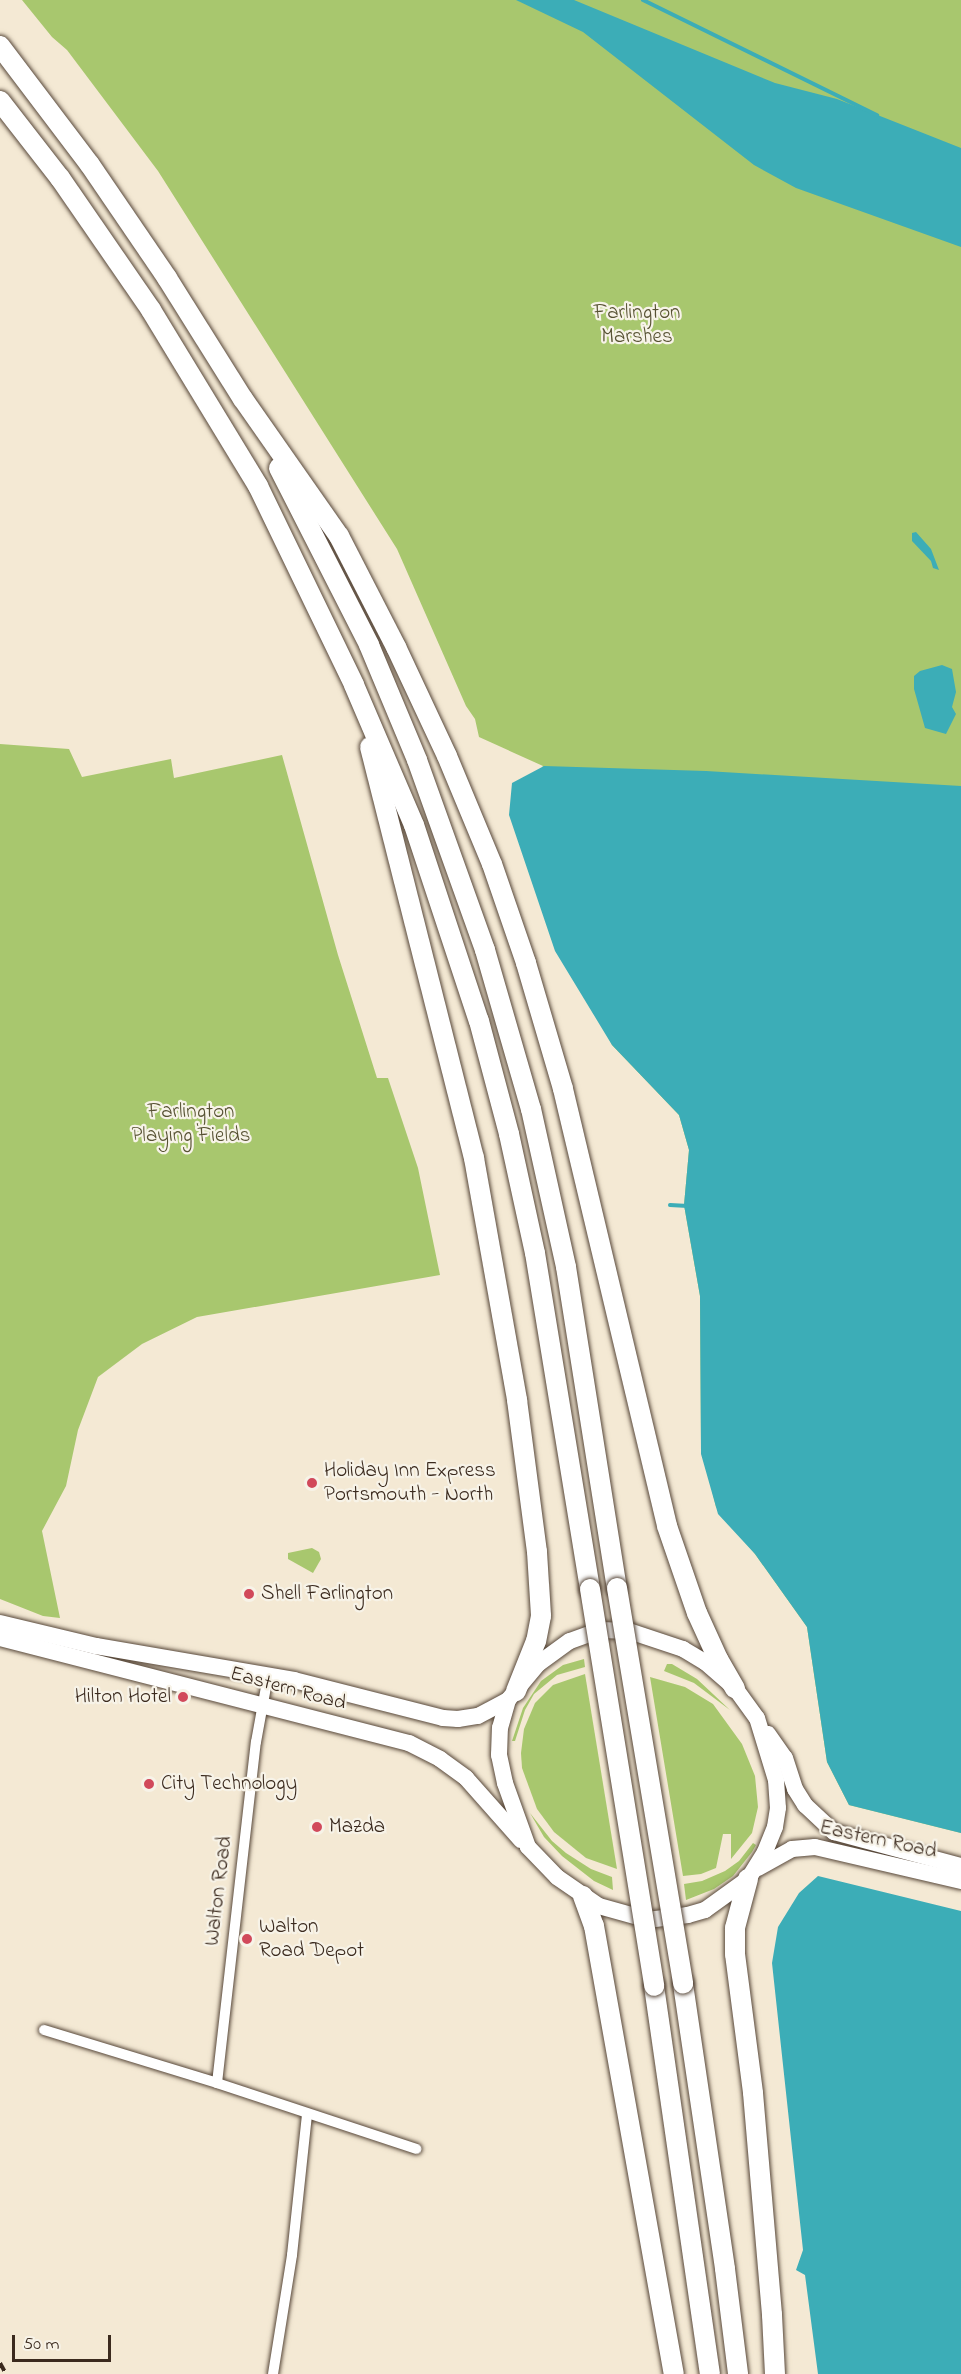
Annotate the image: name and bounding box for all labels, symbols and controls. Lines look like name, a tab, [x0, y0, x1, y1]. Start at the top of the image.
park label: Farlington Marshes	[594, 300, 680, 350]
park label: Farlington Playing Fields	[131, 1099, 251, 1149]
place label: Holiday Inn Express Portsmouth - North	[324, 1458, 496, 1508]
marker: Holiday Inn Express Portsmouth - North	[305, 1476, 319, 1490]
place label: Shell Farlington	[261, 1581, 393, 1607]
marker: Shell Farlington	[242, 1587, 256, 1601]
street label: Eastern Road	[227, 1661, 349, 1717]
place label: Hilton Hotel	[75, 1684, 171, 1710]
marker: Hilton Hotel	[176, 1690, 190, 1704]
place label: City Technology	[161, 1771, 297, 1797]
marker: City Technology	[142, 1777, 156, 1791]
place label: Mazda	[329, 1814, 385, 1840]
street label: Eastern Road	[817, 1815, 939, 1865]
marker: Mazda	[310, 1820, 324, 1834]
street label: Walton Road	[200, 1835, 238, 1947]
place label: Walton Road Depot	[259, 1914, 364, 1964]
marker: Walton Road Depot	[240, 1932, 254, 1946]
scale bar	[15, 2323, 114, 2361]
text: 50 m	[23, 2332, 60, 2358]

